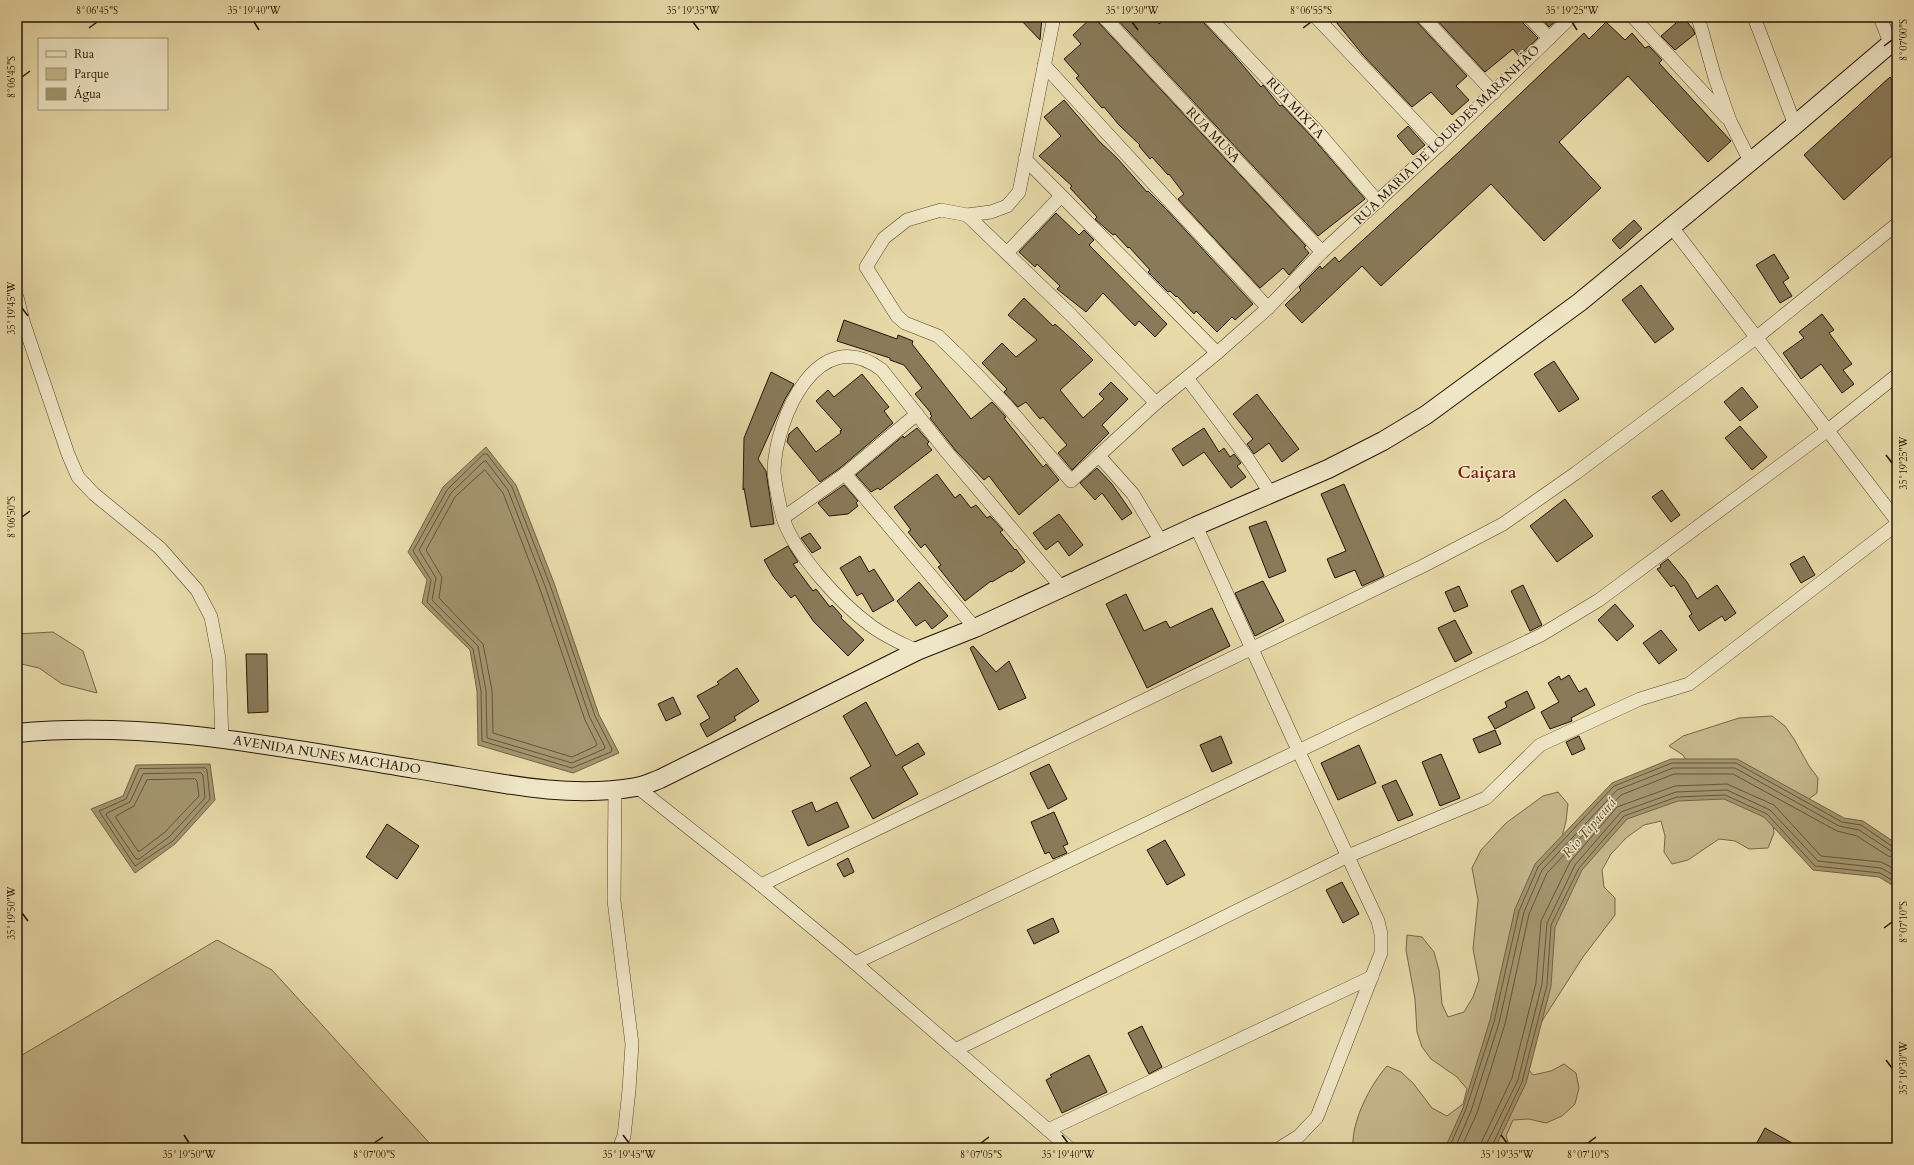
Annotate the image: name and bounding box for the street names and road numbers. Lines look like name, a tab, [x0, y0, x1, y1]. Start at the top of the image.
street label: RUA MARIA DE LOURDES MARANHÃO	[1350, 41, 1544, 229]
street label: RUA MIXTA	[1262, 73, 1329, 143]
street label: RUA MUSA	[1182, 103, 1245, 167]
street label: AVENIDA NUNES MACHADO	[232, 731, 422, 779]

